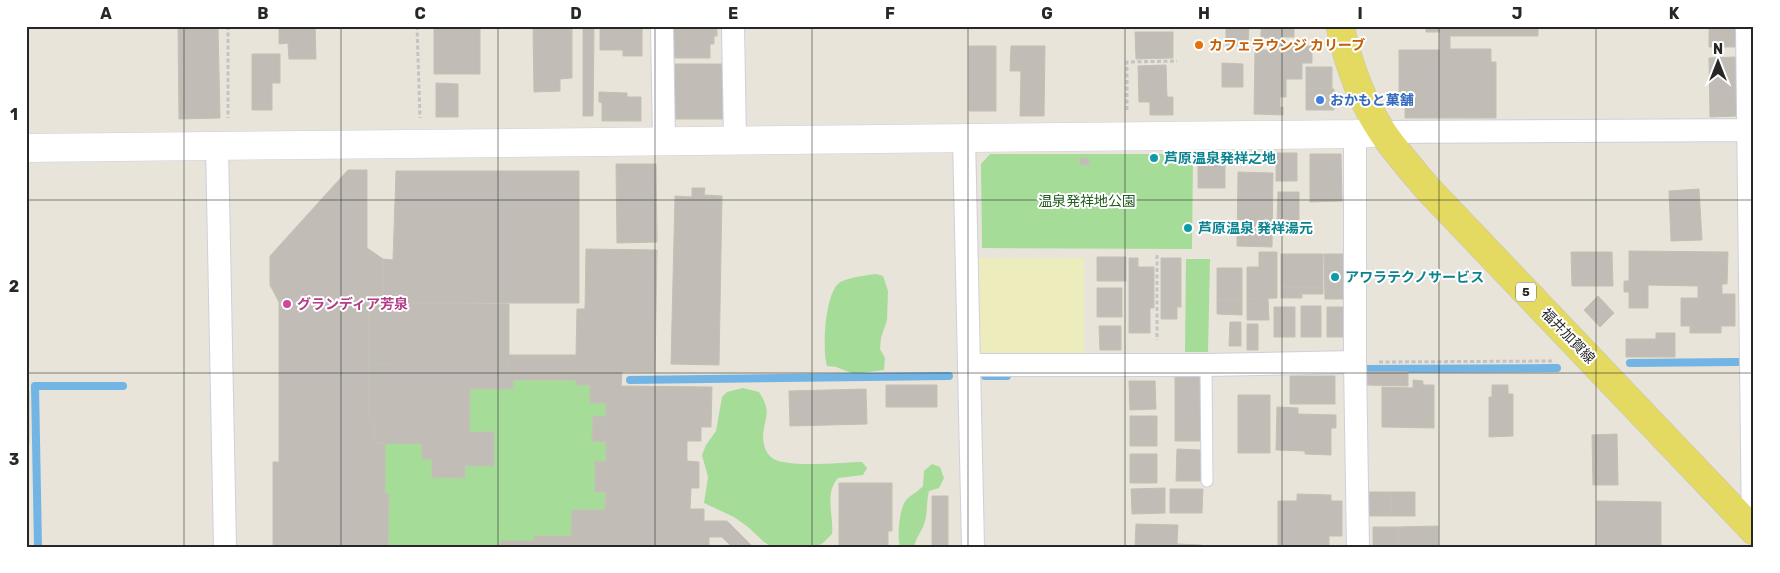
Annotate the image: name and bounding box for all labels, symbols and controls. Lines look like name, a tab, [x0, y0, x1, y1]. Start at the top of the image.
text: A	[100, 4, 112, 23]
text: B	[257, 4, 269, 23]
text: C	[414, 4, 426, 23]
text: D	[570, 4, 582, 23]
text: E	[728, 4, 738, 23]
text: F	[885, 4, 895, 23]
text: G	[1041, 4, 1053, 23]
text: H	[1198, 4, 1210, 23]
text: I	[1357, 4, 1363, 23]
text: J	[1512, 4, 1522, 23]
text: K	[1669, 4, 1680, 23]
place label: カフェラウンジ カリーブ	[1209, 37, 1365, 54]
north arrow	[1692, 38, 1742, 88]
marker: カフェラウンジ カリーブ	[1193, 39, 1205, 51]
text: N	[1713, 41, 1723, 58]
place label: おかもと菓舗	[1330, 92, 1414, 109]
marker: おかもと菓舗	[1314, 94, 1326, 106]
text: 1	[10, 105, 18, 124]
place label: 芦原温泉発祥之地	[1164, 150, 1276, 167]
marker: 芦原温泉発祥之地	[1148, 152, 1160, 164]
park label: 温泉発祥地公園	[1038, 193, 1136, 210]
place label: 芦原温泉 発祥湯元	[1198, 220, 1313, 237]
marker: 芦原温泉 発祥湯元	[1182, 222, 1194, 234]
place label: アワラテクノサービス	[1345, 269, 1484, 286]
marker: アワラテクノサービス	[1329, 271, 1341, 283]
text: 2	[9, 277, 19, 296]
road number: 5	[1516, 282, 1536, 302]
place label: グランディア芳泉	[297, 296, 408, 313]
marker: グランディア芳泉	[281, 298, 293, 310]
street label: 福井加賀線	[1538, 305, 1598, 367]
text: 3	[9, 450, 19, 469]

